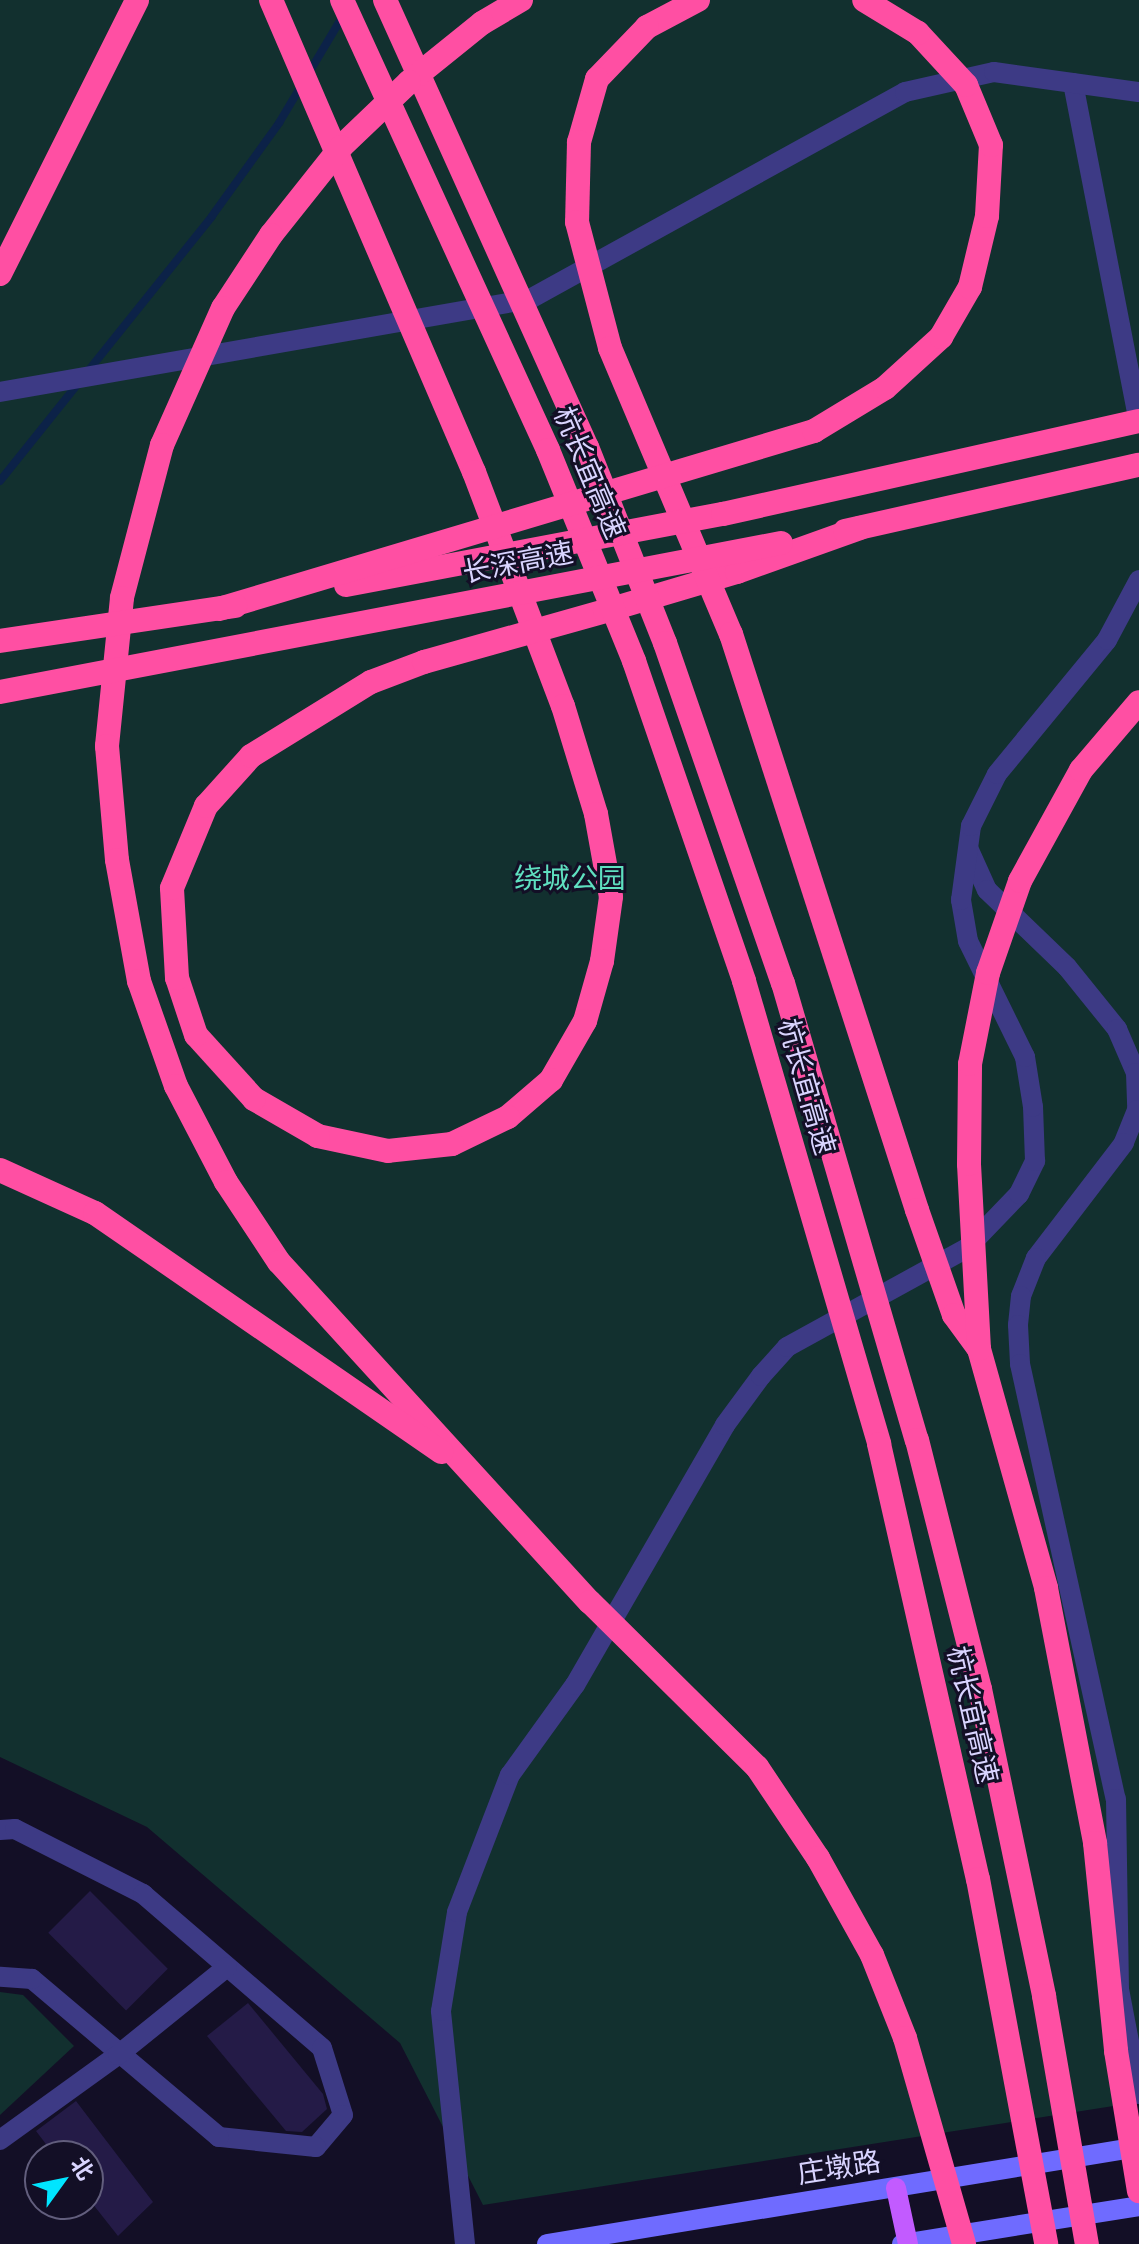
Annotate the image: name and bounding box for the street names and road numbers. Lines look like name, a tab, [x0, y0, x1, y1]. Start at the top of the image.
street label: 杭长宜高速	[546, 402, 632, 544]
street label: 长深高速	[460, 536, 576, 590]
street label: 杭长宜高速	[771, 1015, 841, 1159]
street label: 杭长宜高速	[940, 1643, 1004, 1787]
street label: 庄墩路	[795, 2145, 883, 2191]

